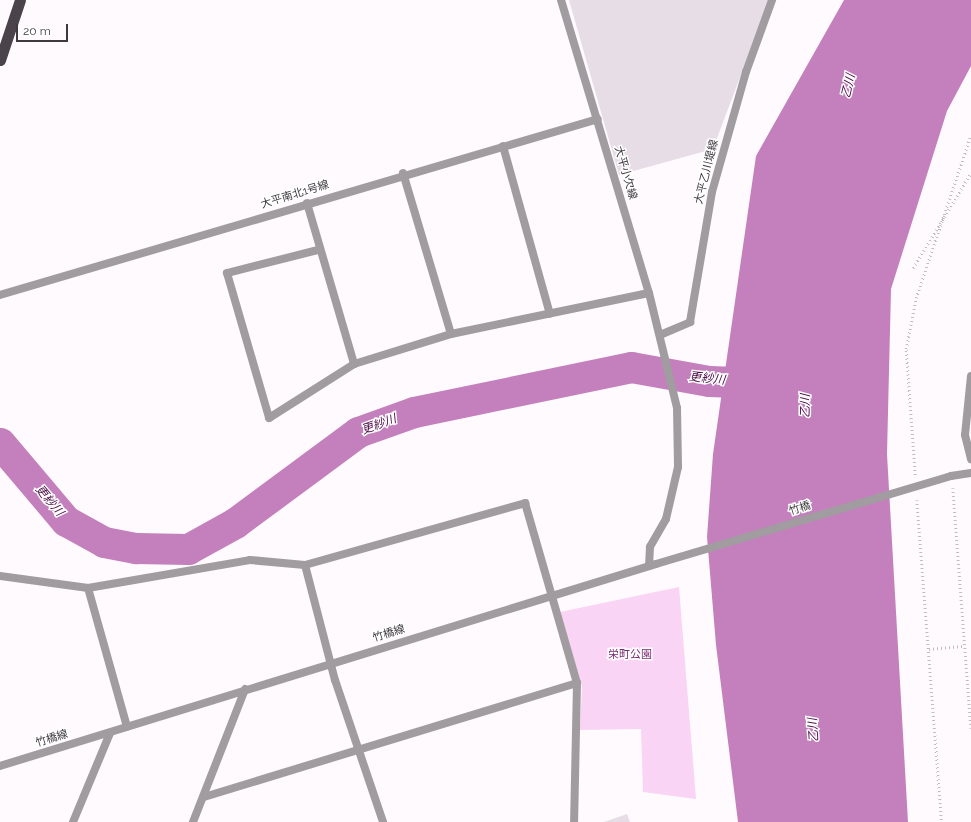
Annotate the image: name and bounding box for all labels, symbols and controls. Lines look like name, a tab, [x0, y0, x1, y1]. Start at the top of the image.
scale bar	[18, 16, 70, 42]
text: 20 m	[23, 24, 51, 38]
water label: 乙川	[839, 73, 859, 99]
street label: 大平乙川堤線	[693, 138, 721, 206]
street label: 大平小欠線	[611, 145, 639, 201]
street label: 大平南北1号線	[259, 178, 331, 212]
water label: 更紗川	[688, 370, 726, 388]
water label: 乙川	[799, 394, 813, 418]
water label: 更紗川	[360, 412, 398, 438]
water label: 更紗川	[32, 483, 66, 519]
street label: 竹橋	[788, 499, 812, 519]
street label: 竹橋線	[371, 623, 407, 645]
park label: 栄町公園	[608, 648, 652, 662]
water label: 乙川	[806, 718, 822, 742]
street label: 竹橋線	[34, 728, 70, 750]

